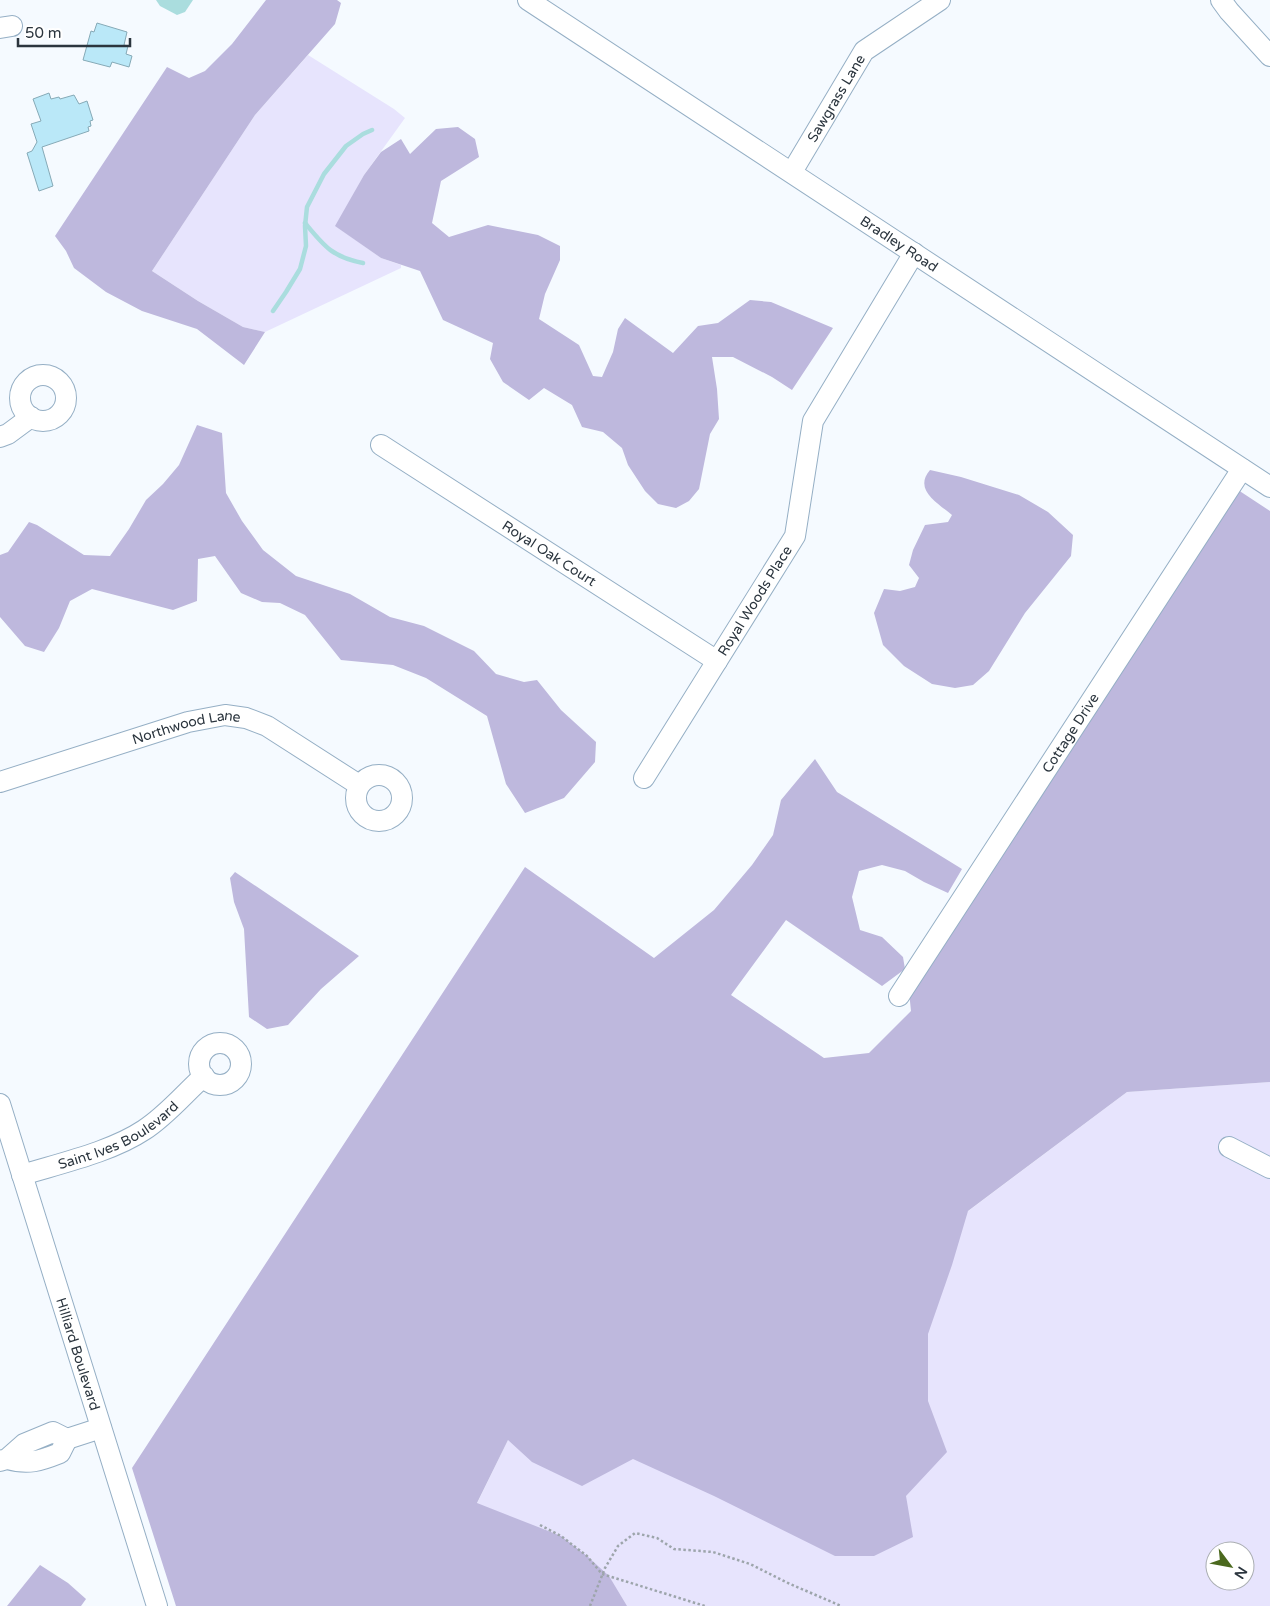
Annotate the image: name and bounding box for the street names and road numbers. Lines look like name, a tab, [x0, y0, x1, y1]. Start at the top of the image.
street label: Sawgrass Lane	[804, 51, 869, 145]
street label: Bradley Road	[857, 212, 941, 276]
street label: Royal Oak Court	[499, 517, 600, 590]
street label: Royal Woods Place	[714, 543, 796, 659]
street label: Cottage Drive	[1039, 690, 1103, 776]
street label: Northwood Lane	[130, 707, 242, 748]
street label: Saint Ives Boulevard	[56, 1098, 182, 1173]
street label: Hilliard Boulevard	[52, 1296, 103, 1413]

